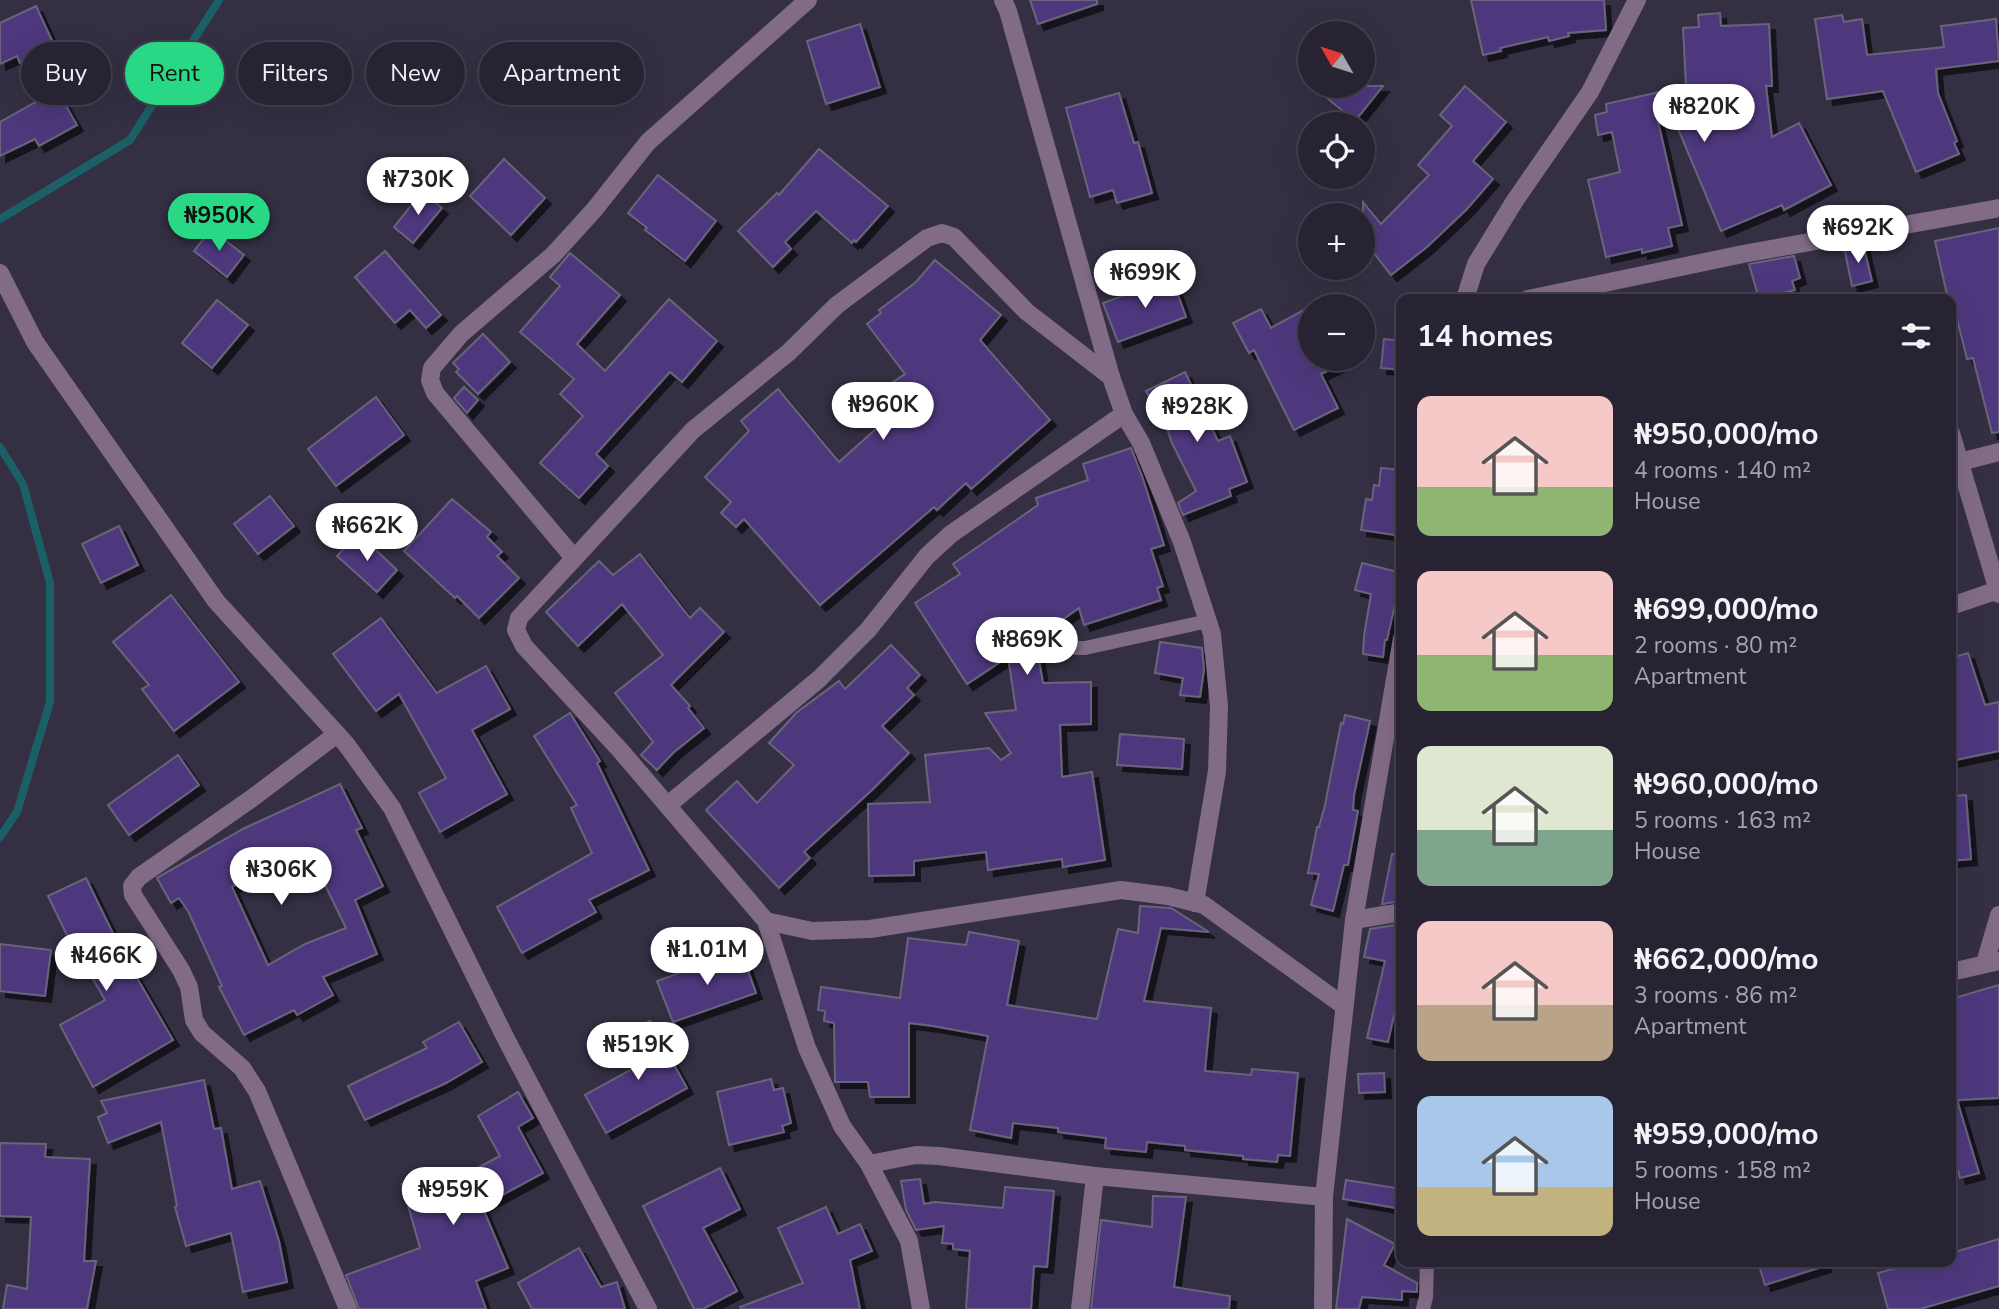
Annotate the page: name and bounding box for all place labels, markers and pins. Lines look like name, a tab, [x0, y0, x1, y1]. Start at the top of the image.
pin: ₦820K	[1655, 85, 1753, 144]
pin: ₦730K	[369, 158, 467, 217]
pin: ₦950K	[170, 194, 268, 253]
pin: ₦692K	[1809, 205, 1907, 265]
pin: ₦699K	[1096, 250, 1194, 310]
pin: ₦960K	[834, 382, 932, 442]
pin: ₦928K	[1148, 384, 1246, 444]
pin: ₦662K	[318, 504, 416, 563]
pin: ₦869K	[978, 618, 1076, 677]
pin: ₦306K	[232, 848, 330, 907]
pin: ₦1.01M	[650, 928, 764, 987]
pin: ₦466K	[57, 934, 155, 993]
pin: ₦519K	[589, 1023, 687, 1082]
pin: ₦959K	[404, 1168, 502, 1227]

